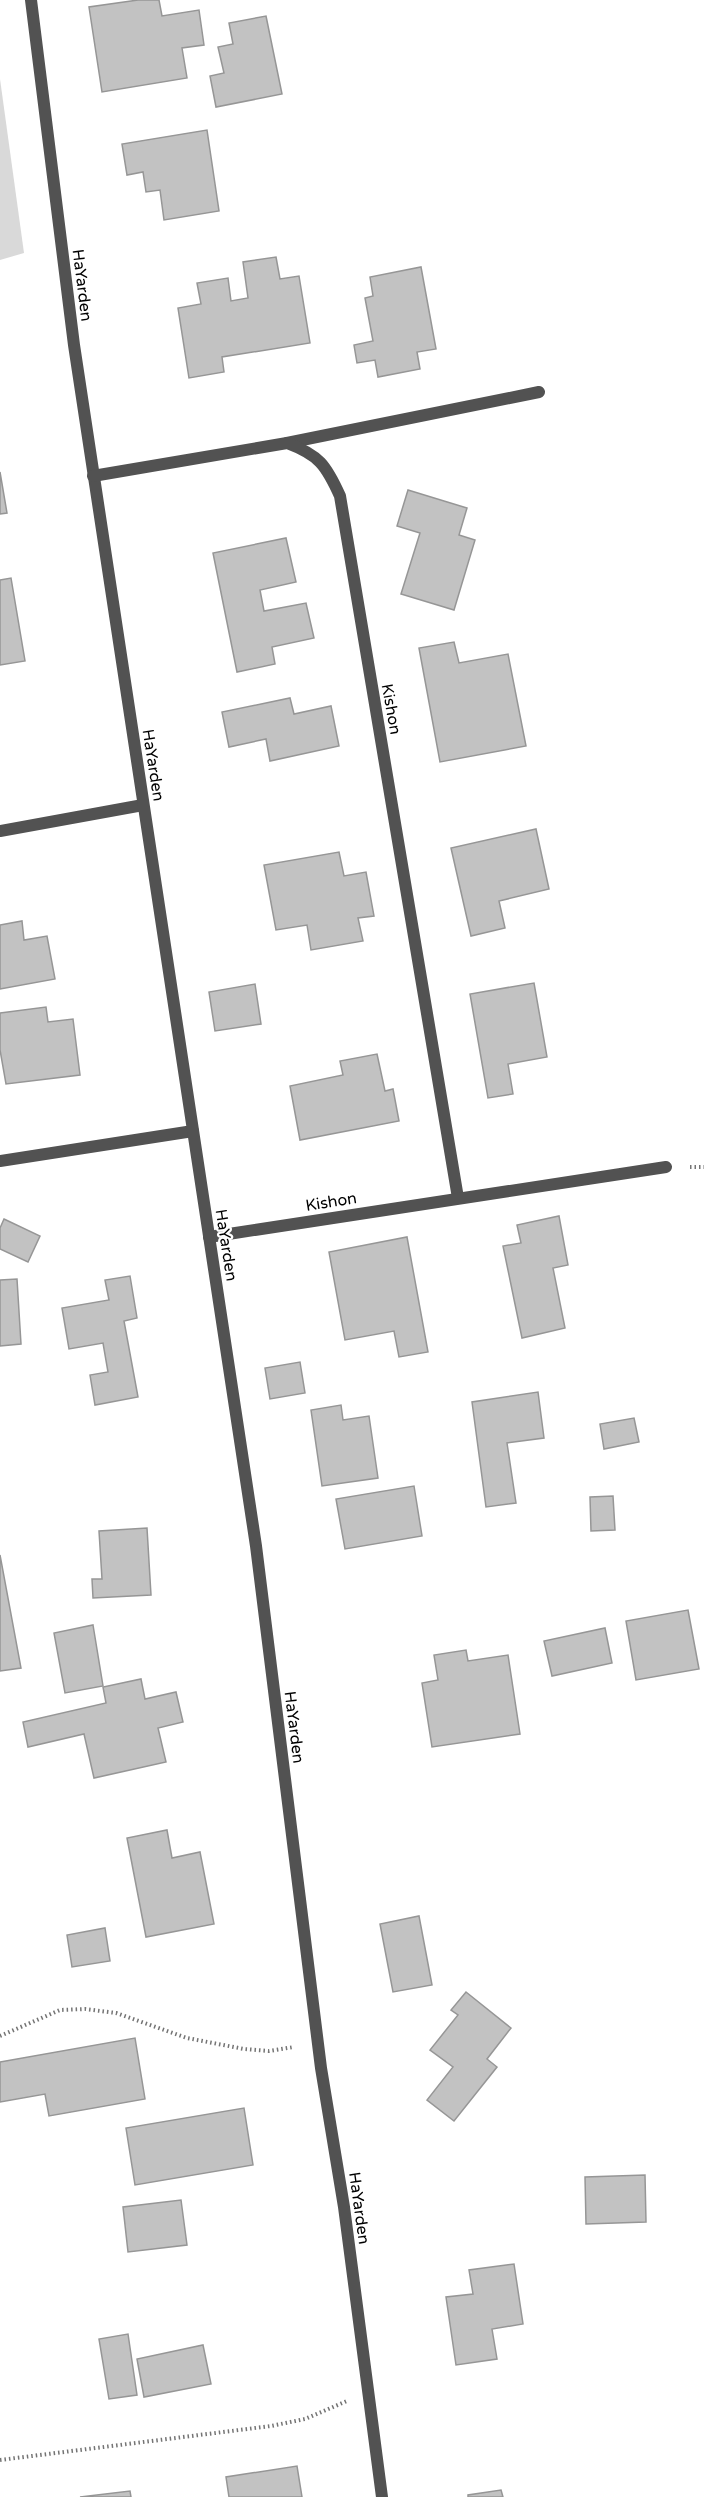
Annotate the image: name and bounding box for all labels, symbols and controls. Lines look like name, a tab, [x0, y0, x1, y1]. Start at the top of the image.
street label: HaYarden	[68, 248, 96, 322]
street label: Kishon	[377, 682, 405, 736]
street label: HaYarden	[137, 728, 169, 803]
street label: Kishon	[304, 1188, 358, 1216]
street label: HaYarden	[210, 1208, 242, 1283]
street label: HaYarden	[280, 1690, 308, 1764]
street label: HaYarden	[344, 2171, 374, 2246]

